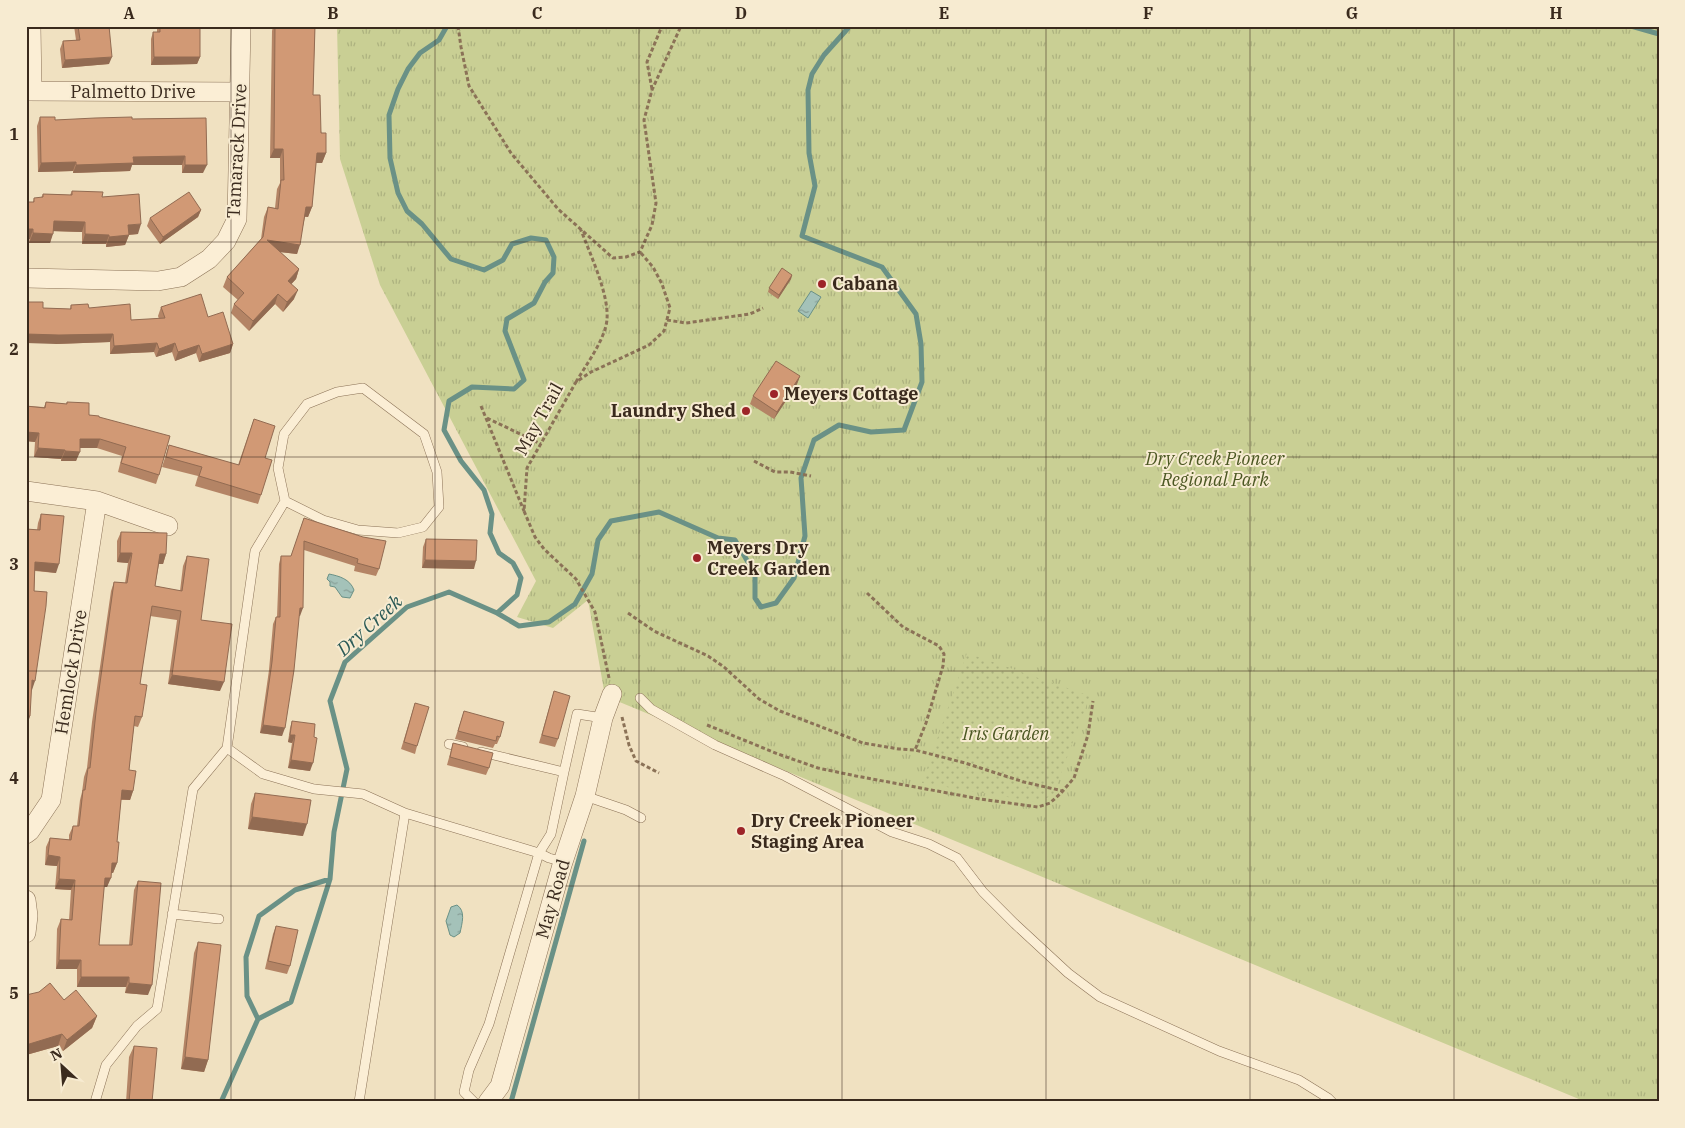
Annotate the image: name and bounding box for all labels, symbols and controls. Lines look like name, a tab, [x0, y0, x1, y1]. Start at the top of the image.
text: A	[123, 3, 135, 23]
text: B	[327, 3, 339, 23]
text: C	[532, 3, 542, 23]
text: D	[735, 3, 747, 23]
text: E	[939, 3, 949, 23]
text: F	[1143, 3, 1153, 23]
text: G	[1346, 3, 1358, 23]
text: H	[1550, 3, 1563, 23]
street label: Palmetto Drive	[70, 80, 196, 103]
street label: Tamarack Drive	[221, 83, 252, 219]
text: 1	[9, 124, 19, 144]
place label: Cabana	[832, 272, 898, 295]
marker: Cabana	[816, 278, 828, 290]
text: 2	[9, 339, 19, 359]
street label: May Trail	[509, 378, 568, 459]
place label: Meyers Cottage	[784, 382, 919, 405]
marker: Meyers Cottage	[768, 388, 780, 400]
place label: Laundry Shed	[611, 399, 736, 422]
marker: Laundry Shed	[740, 405, 752, 417]
park label: Dry Creek Pioneer Regional Park	[1145, 447, 1286, 491]
place label: Meyers Dry Creek Garden	[707, 536, 830, 580]
marker: Meyers Dry Creek Garden	[691, 552, 703, 564]
text: 3	[9, 554, 19, 574]
water label: Dry Creek	[330, 589, 408, 661]
street label: Hemlock Drive	[49, 608, 92, 736]
park label: Iris Garden	[962, 722, 1050, 745]
text: 4	[9, 768, 19, 788]
place label: Dry Creek Pioneer Staging Area	[751, 809, 915, 853]
marker: Dry Creek Pioneer Staging Area	[735, 825, 747, 837]
street label: May Road	[530, 856, 575, 941]
text: 5	[9, 983, 19, 1003]
north arrow	[38, 1040, 88, 1090]
text: N	[47, 1044, 65, 1065]

